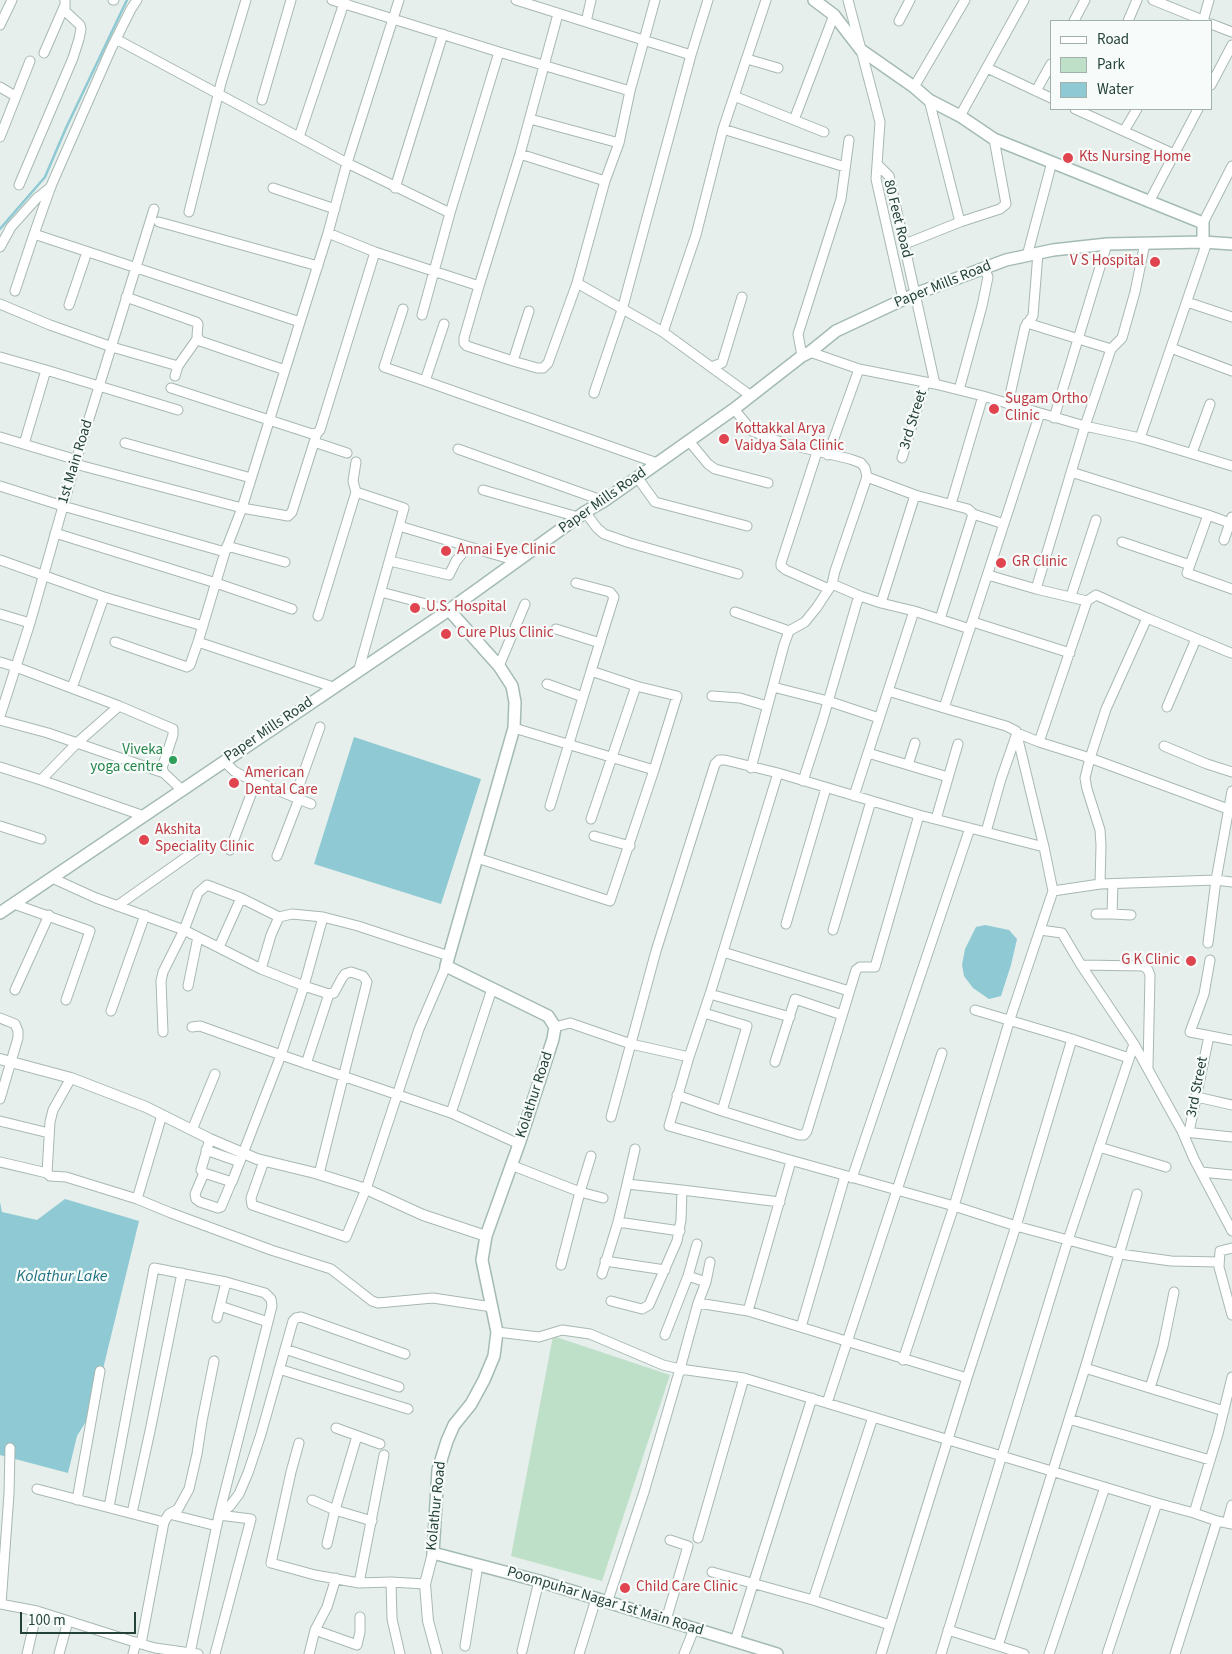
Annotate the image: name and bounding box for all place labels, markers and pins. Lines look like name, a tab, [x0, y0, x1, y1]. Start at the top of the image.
place label: Kts Nursing Home	[1079, 149, 1191, 167]
marker: Kts Nursing Home	[1061, 151, 1075, 165]
place label: V S Hospital	[1070, 253, 1144, 271]
marker: V S Hospital	[1148, 255, 1162, 269]
place label: Sugam Ortho Clinic	[1005, 391, 1088, 426]
marker: Sugam Ortho Clinic	[987, 402, 1001, 416]
place label: Kottakkal Arya Vaidya Sala Clinic	[735, 421, 844, 456]
marker: Kottakkal Arya Vaidya Sala Clinic	[717, 432, 731, 446]
place label: Annai Eye Clinic	[457, 542, 556, 560]
marker: Annai Eye Clinic	[439, 544, 453, 558]
place label: GR Clinic	[1012, 554, 1068, 572]
marker: GR Clinic	[994, 556, 1008, 570]
place label: U.S. Hospital	[426, 599, 506, 617]
marker: U.S. Hospital	[408, 601, 422, 615]
place label: Cure Plus Clinic	[457, 625, 554, 643]
marker: Cure Plus Clinic	[439, 627, 453, 641]
place label: Viveka yoga centre	[90, 742, 163, 777]
marker: Viveka yoga centre	[167, 754, 179, 766]
place label: American Dental Care	[245, 765, 318, 800]
marker: American Dental Care	[227, 776, 241, 790]
place label: Akshita Speciality Clinic	[155, 822, 254, 857]
marker: Akshita Speciality Clinic	[137, 833, 151, 847]
place label: G K Clinic	[1121, 952, 1180, 970]
marker: G K Clinic	[1184, 954, 1198, 968]
place label: Child Care Clinic	[636, 1579, 738, 1597]
marker: Child Care Clinic	[618, 1581, 632, 1595]

